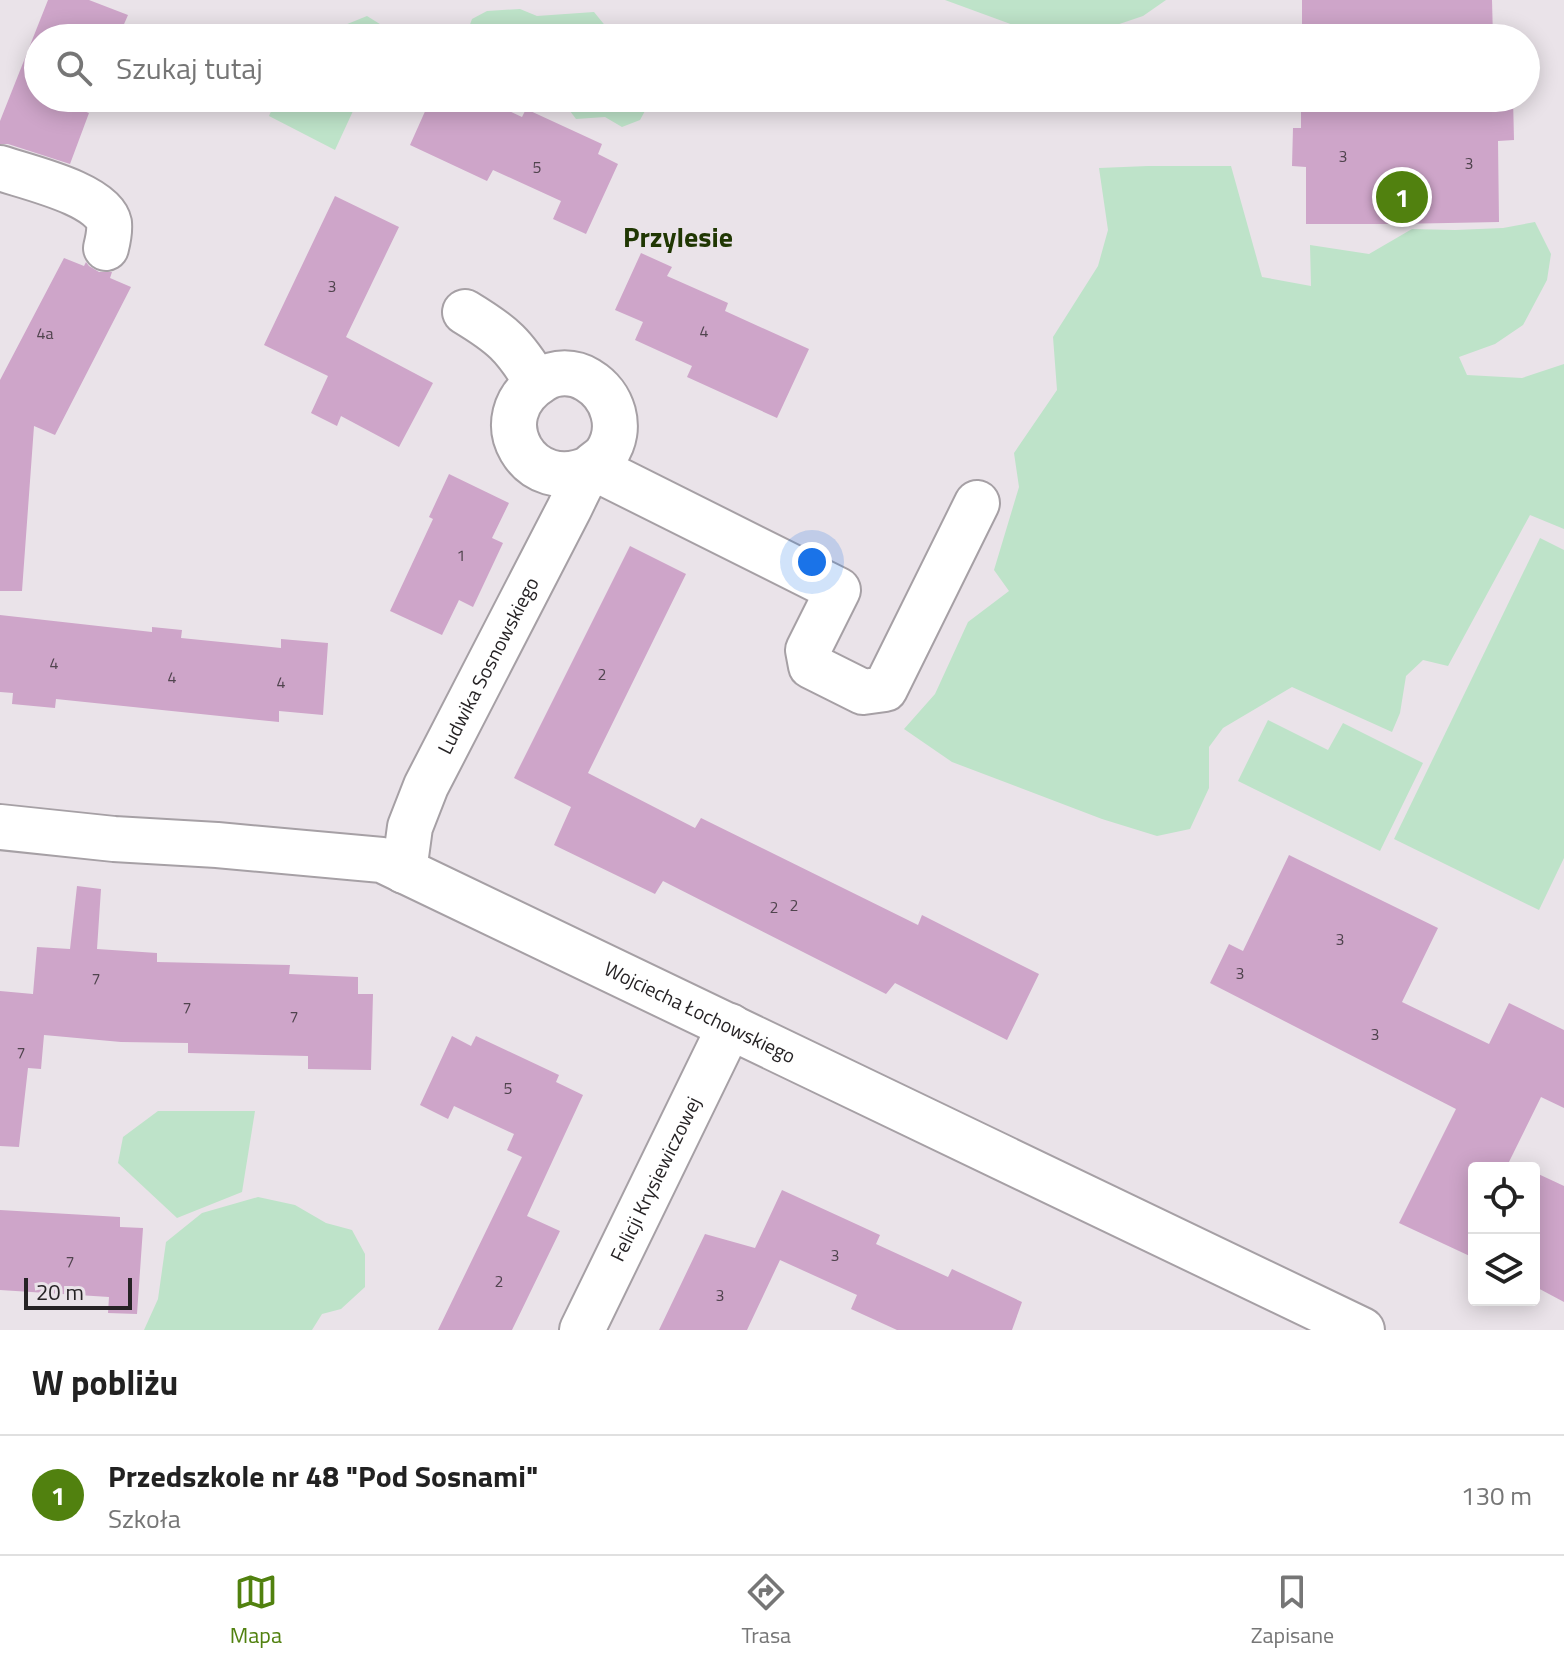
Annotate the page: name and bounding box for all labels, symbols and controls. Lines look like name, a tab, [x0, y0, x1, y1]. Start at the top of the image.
search box	[24, 24, 1540, 112]
text: Szukaj tutaj	[116, 45, 263, 91]
icon: search	[52, 46, 96, 90]
house number: 3	[1339, 144, 1347, 168]
house number: 3	[1465, 151, 1473, 175]
house number: 5	[533, 155, 542, 179]
pin: 1	[1376, 167, 1428, 227]
district label: Przylesie	[623, 215, 733, 258]
house number: 3	[328, 274, 336, 298]
house number: 4	[700, 319, 709, 343]
house number: 4a	[37, 321, 53, 345]
your location	[792, 542, 832, 582]
house number: 1	[457, 543, 465, 567]
street label: Ludwika Sosnowskiego	[429, 571, 546, 759]
house number: 4	[50, 651, 59, 675]
house number: 2	[598, 662, 606, 686]
house number: 4	[168, 665, 177, 689]
house number: 4	[277, 670, 286, 694]
house number: 2	[790, 893, 798, 917]
house number: 2	[770, 895, 778, 919]
house number: 3	[1336, 927, 1344, 951]
street label: Wojciecha Łochowskiego	[599, 953, 801, 1071]
house number: 3	[1236, 961, 1244, 985]
house number: 7	[92, 966, 100, 990]
house number: 7	[183, 995, 191, 1019]
house number: 7	[290, 1004, 298, 1028]
house number: 3	[1371, 1022, 1379, 1046]
house number: 7	[17, 1040, 25, 1064]
house number: 5	[504, 1076, 513, 1100]
street label: Felicji Krysiewiczowej	[602, 1091, 708, 1267]
map controls	[1468, 1162, 1540, 1306]
button: locate	[1468, 1162, 1540, 1234]
button: layers	[1468, 1234, 1540, 1306]
house number: 3	[831, 1243, 839, 1267]
house number: 7	[66, 1249, 74, 1273]
house number: 2	[495, 1269, 503, 1293]
scale bar	[24, 1274, 132, 1310]
text: 20 m	[36, 1275, 84, 1309]
house number: 3	[716, 1283, 724, 1307]
text: W pobliżu	[32, 1356, 178, 1408]
text: Przedszkole nr 48 "Pod Sosnami"	[108, 1453, 538, 1499]
text: 1	[51, 1476, 65, 1515]
text: 130 m	[1461, 1476, 1532, 1515]
text: Szkoła	[108, 1499, 181, 1538]
tab: Mapa	[230, 1570, 282, 1652]
tab: Trasa	[742, 1570, 791, 1652]
tab: Zapisane	[1251, 1570, 1334, 1652]

